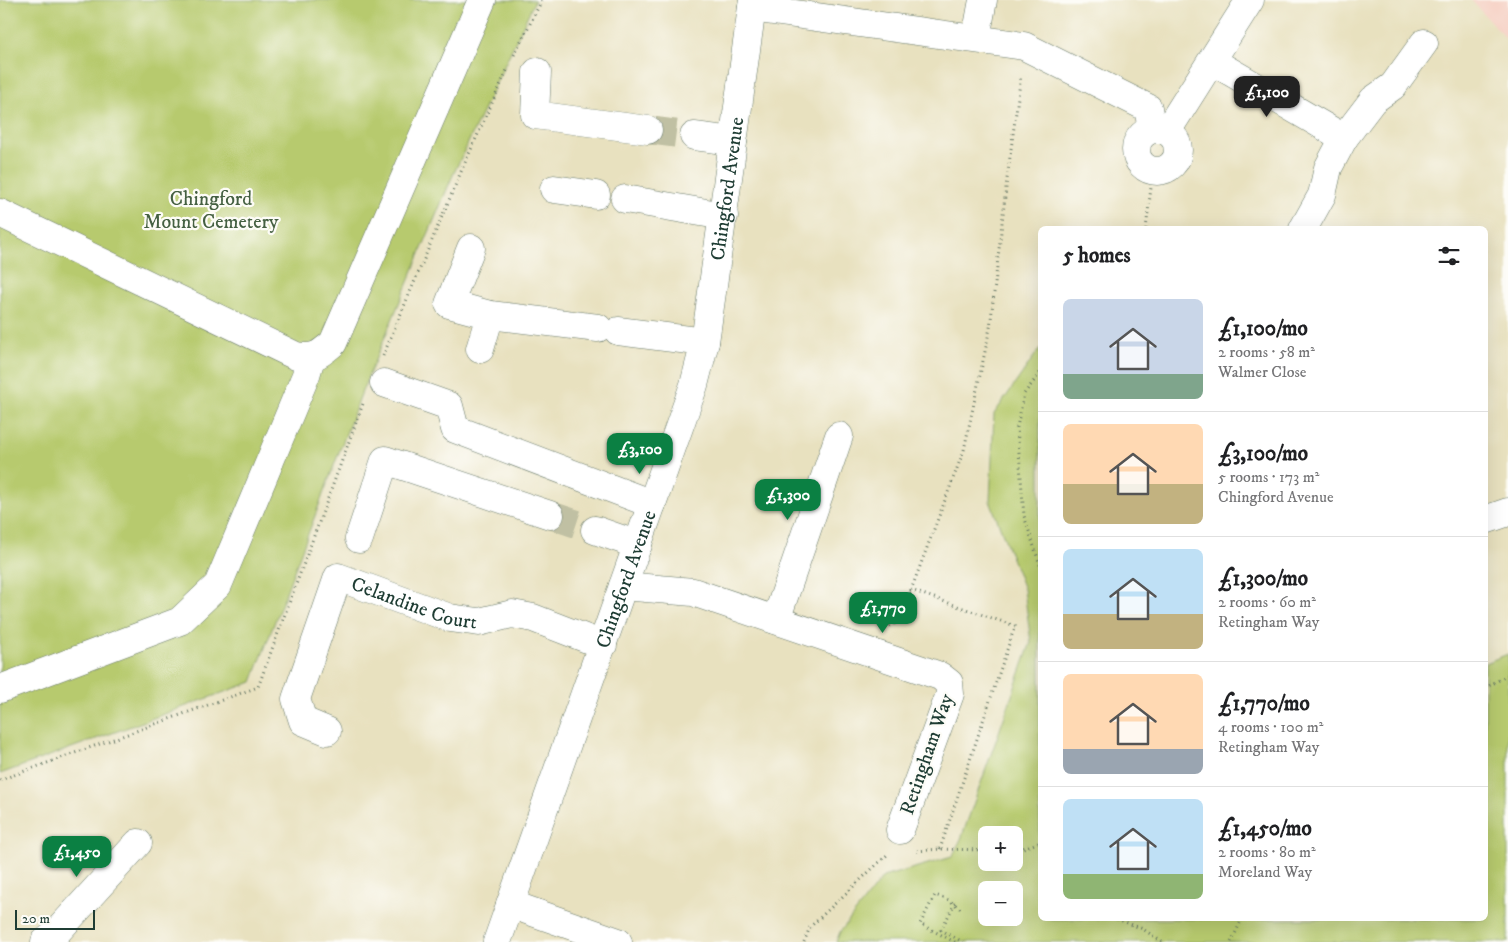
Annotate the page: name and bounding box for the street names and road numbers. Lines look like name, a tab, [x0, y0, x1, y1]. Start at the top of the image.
street label: Chingford Avenue	[706, 116, 750, 262]
street label: Chingford Avenue	[591, 507, 663, 652]
street label: Celandine Court	[348, 572, 478, 636]
street label: Retingham Way	[895, 690, 960, 818]

